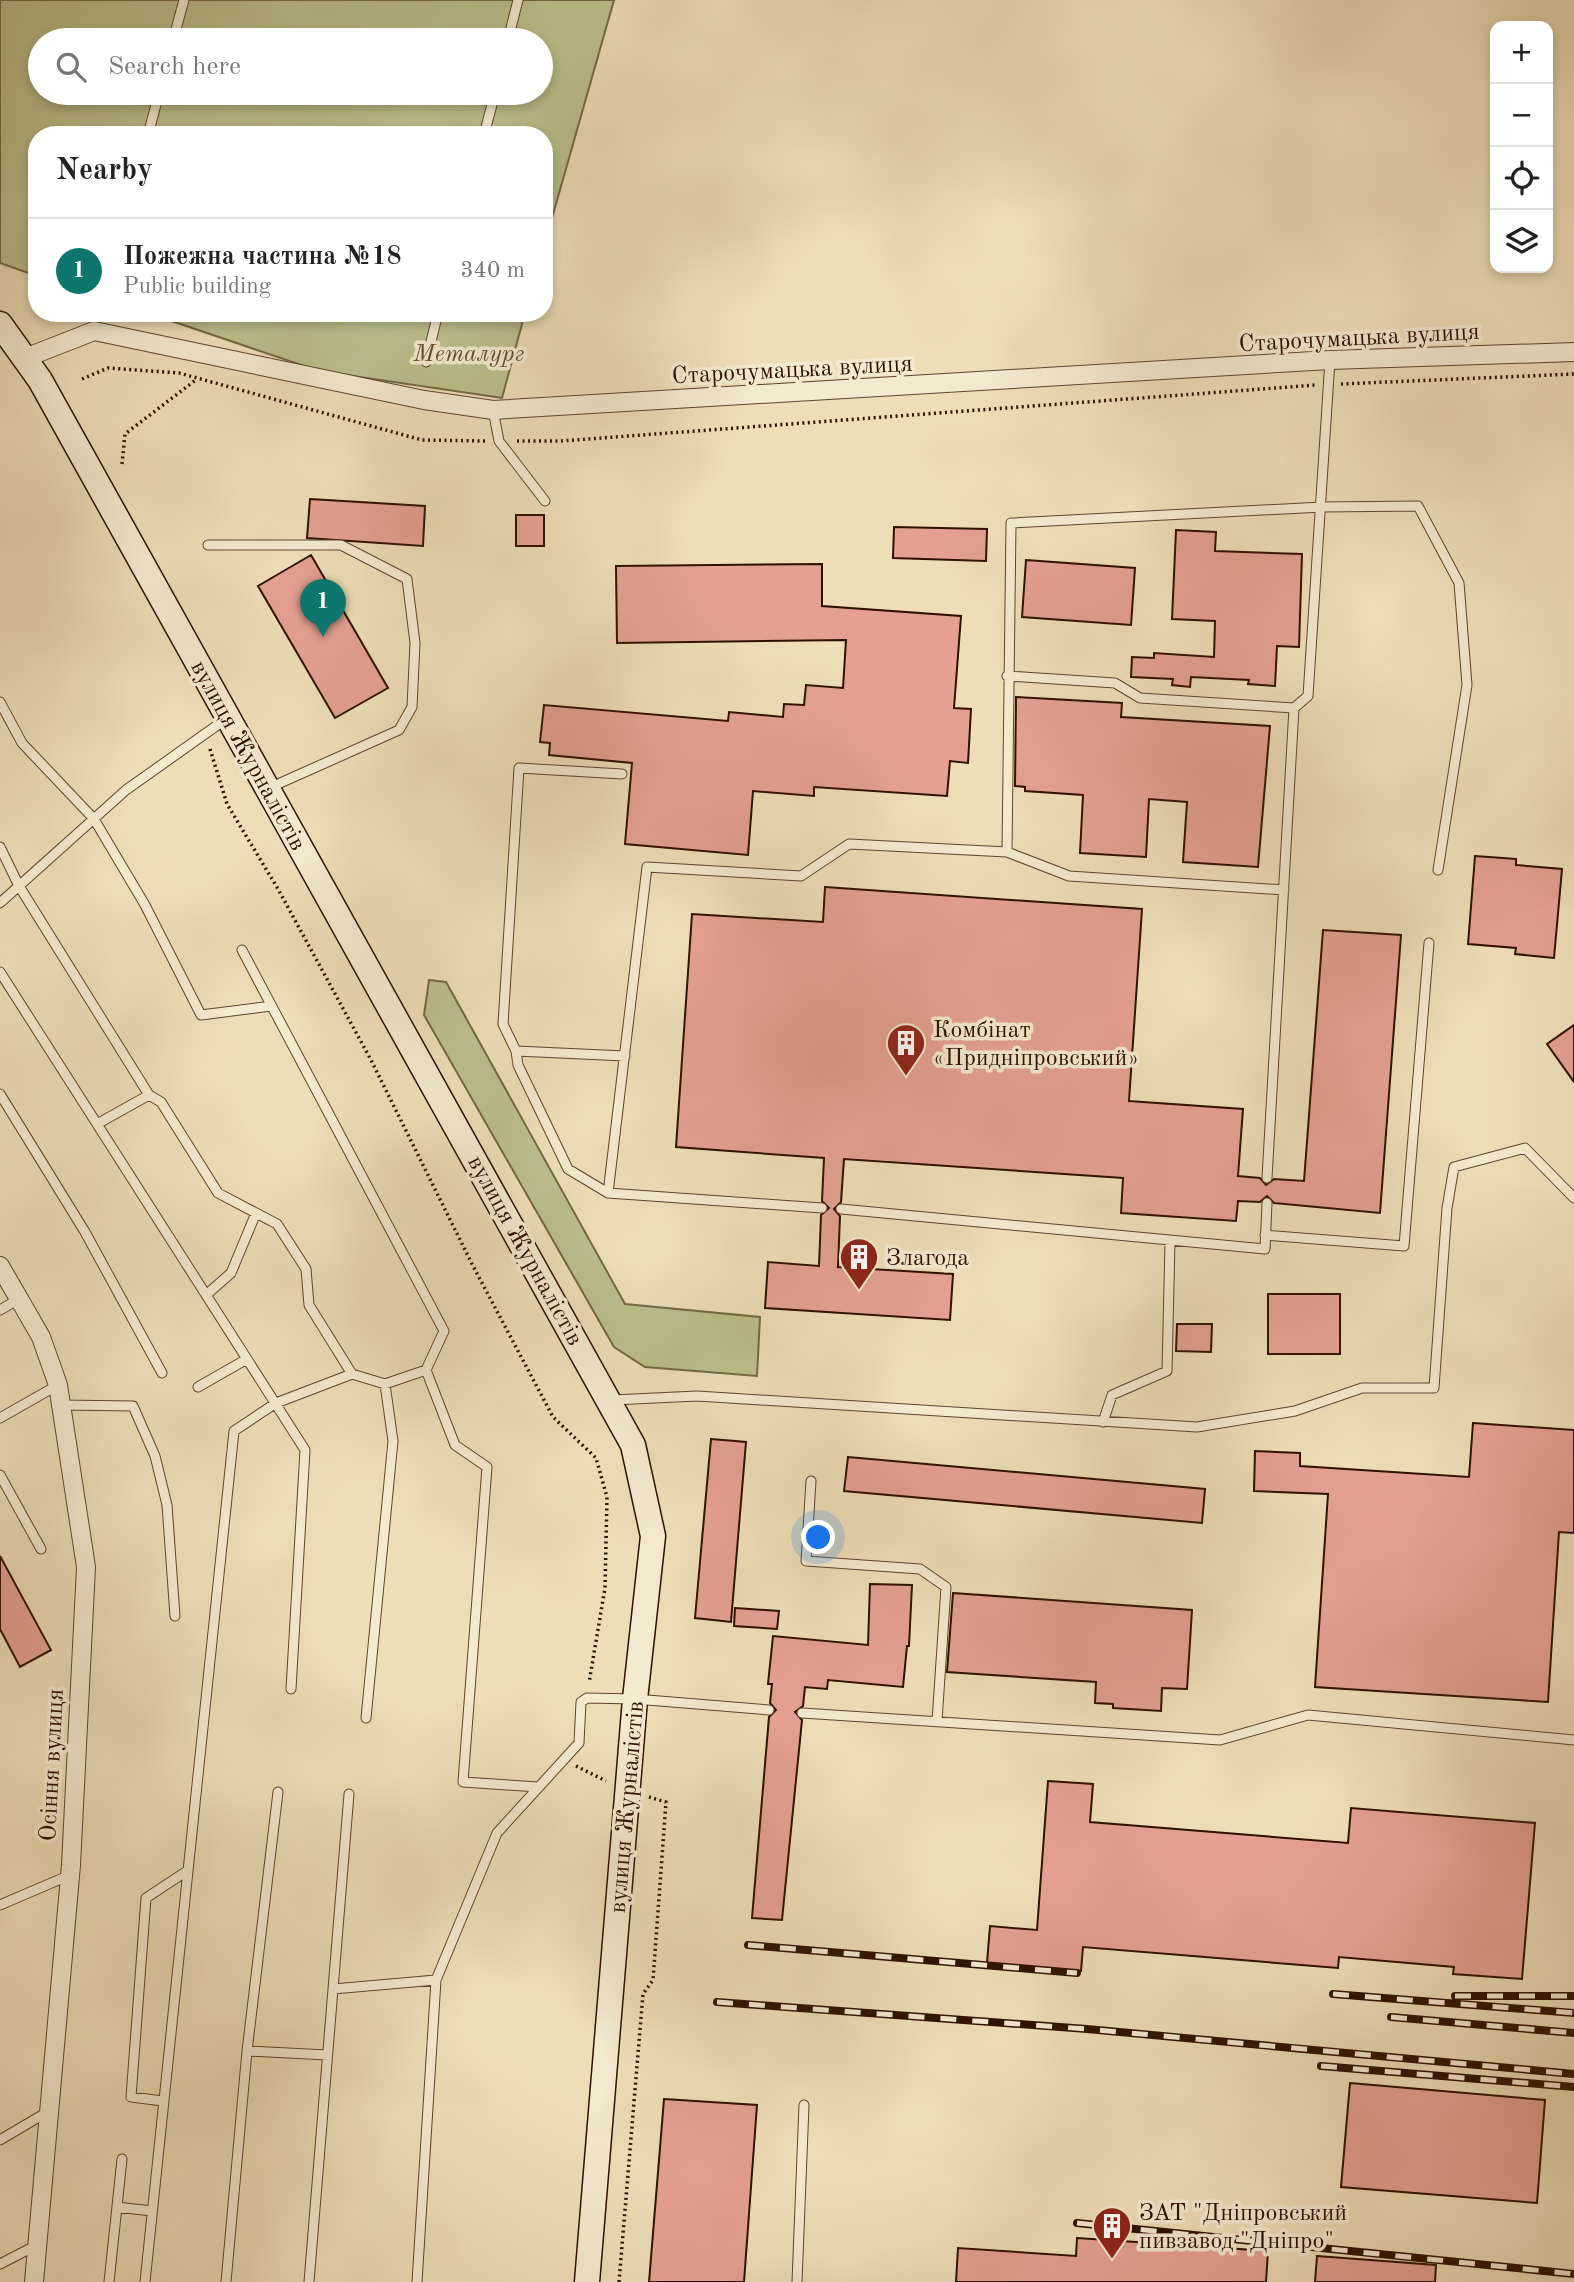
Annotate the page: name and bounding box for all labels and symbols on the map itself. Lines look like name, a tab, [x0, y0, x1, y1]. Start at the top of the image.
street label: Старочумацька вулиця	[1238, 321, 1480, 357]
park label: Металург	[412, 343, 525, 367]
street label: Старочумацька вулиця	[671, 353, 913, 389]
pin: 1	[300, 579, 346, 637]
street label: вулиця Журналістів	[185, 657, 309, 855]
place label: Комбінат «Придніпровський»	[933, 1019, 1139, 1071]
building icon: Комбінат «Придніпровський»	[885, 1022, 927, 1077]
street label: вулиця Журналістів	[462, 1152, 586, 1350]
building icon: Злагода	[838, 1236, 880, 1291]
place label: Злагода	[886, 1247, 969, 1271]
your location	[801, 1520, 835, 1554]
street label: Осіння вулиця	[37, 1688, 69, 1842]
street label: вулиця Журналістів	[607, 1700, 649, 1914]
place label: ЗАТ "Дніпровський пивзавод "Дніпро"	[1139, 2202, 1347, 2254]
building icon: ЗАТ "Дніпровський пивзавод "Дніпро"	[1091, 2205, 1133, 2260]

